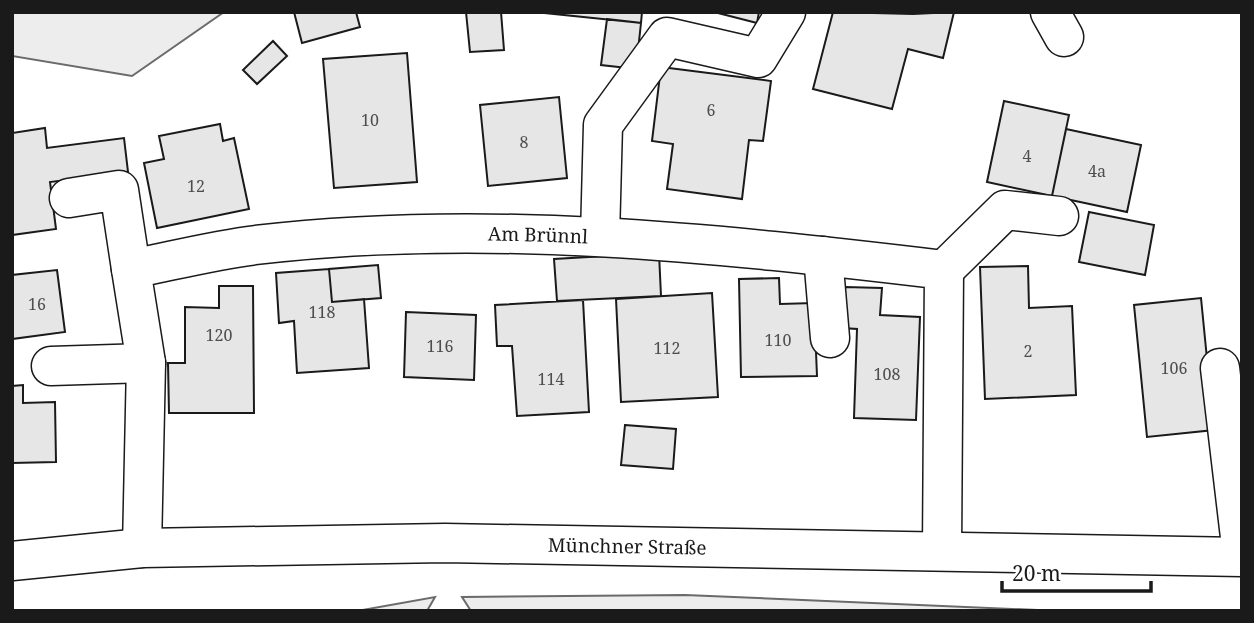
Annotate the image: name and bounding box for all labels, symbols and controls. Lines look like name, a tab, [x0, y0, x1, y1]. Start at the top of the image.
house number: 6	[707, 99, 716, 121]
house number: 10	[361, 109, 379, 131]
house number: 8	[520, 131, 529, 153]
house number: 4	[1023, 145, 1032, 167]
house number: 4a	[1088, 160, 1106, 182]
house number: 12	[187, 175, 205, 197]
street label: Am Brünnl	[488, 220, 589, 250]
house number: 16	[28, 293, 46, 315]
house number: 118	[309, 301, 335, 323]
house number: 120	[206, 324, 232, 346]
house number: 110	[765, 329, 791, 351]
house number: 116	[427, 335, 453, 357]
house number: 112	[654, 337, 680, 359]
house number: 2	[1024, 340, 1032, 362]
house number: 106	[1161, 357, 1187, 379]
house number: 108	[874, 363, 900, 385]
house number: 114	[538, 368, 564, 390]
street label: Münchner Straße	[548, 532, 707, 561]
scale bar	[1002, 550, 1151, 594]
text: 20 m	[1012, 559, 1061, 587]

